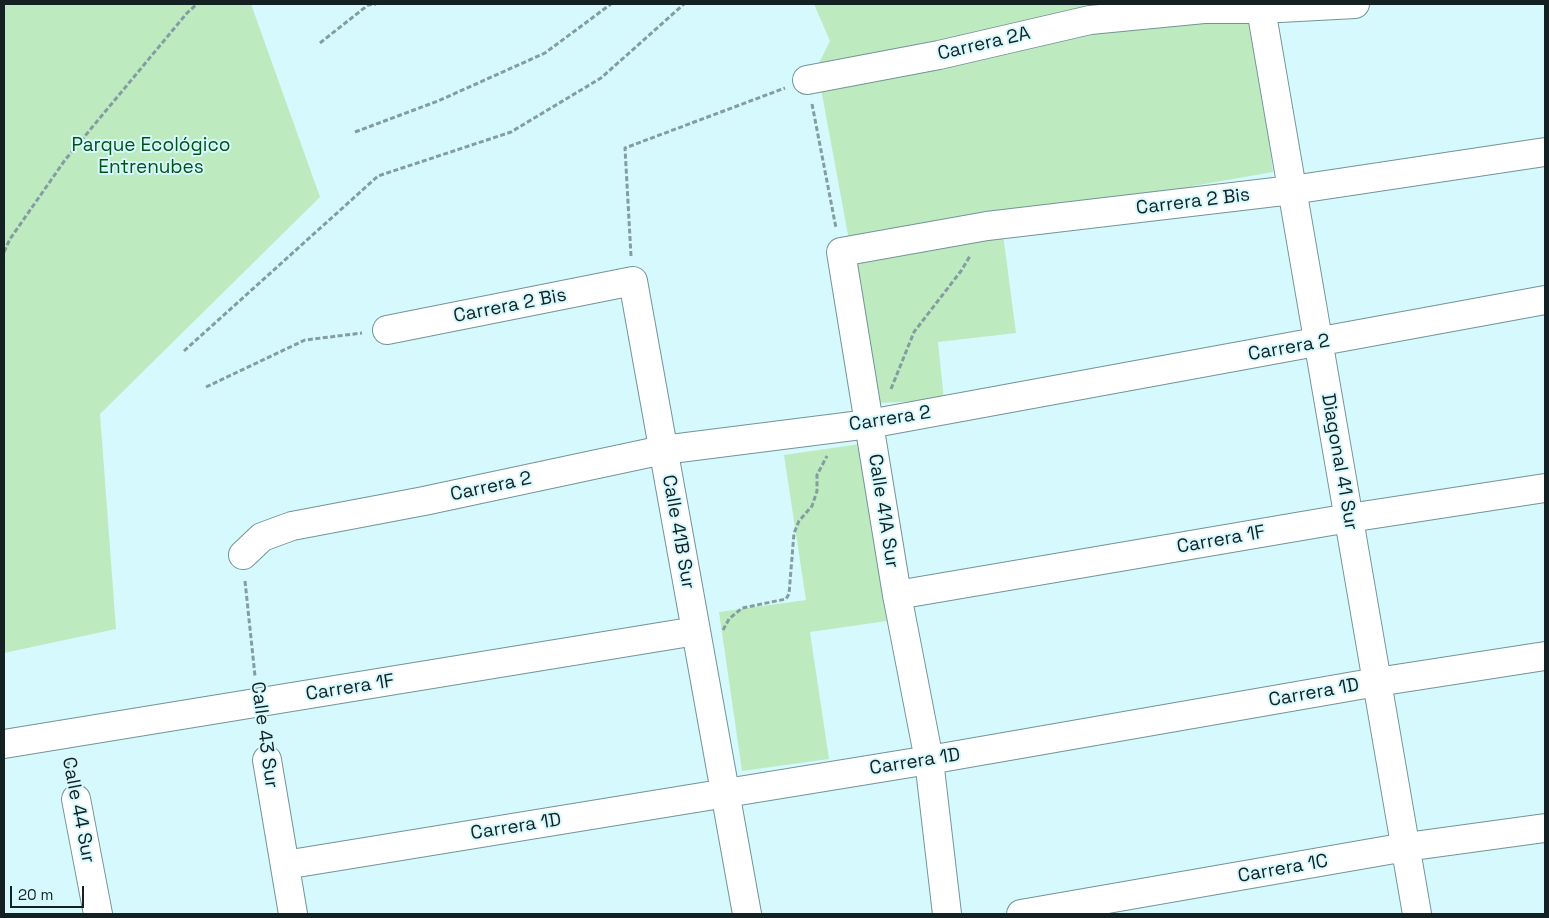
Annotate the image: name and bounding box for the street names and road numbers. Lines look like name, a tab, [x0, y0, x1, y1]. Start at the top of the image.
street label: Carrera 2A	[935, 22, 1033, 66]
street label: Carrera 2 Bis	[1135, 184, 1251, 220]
street label: Carrera 2 Bis	[452, 284, 568, 328]
street label: Carrera 2	[1246, 330, 1332, 366]
street label: Diagonal 41 Sur	[1316, 392, 1362, 532]
street label: Carrera 2	[847, 401, 933, 437]
street label: Calle 41A Sur	[863, 452, 903, 570]
street label: Carrera 2	[448, 467, 534, 507]
street label: Calle 41B Sur	[657, 473, 699, 591]
street label: Carrera 1F	[1175, 521, 1267, 559]
street label: Carrera 1F	[304, 670, 396, 706]
street label: Carrera 1D	[1267, 674, 1361, 712]
street label: Calle 43 Sur	[245, 680, 283, 790]
street label: Carrera 1D	[868, 744, 962, 780]
street label: Calle 44 Sur	[57, 755, 99, 865]
street label: Carrera 1D	[469, 809, 563, 845]
street label: Carrera 1C	[1236, 850, 1330, 888]

